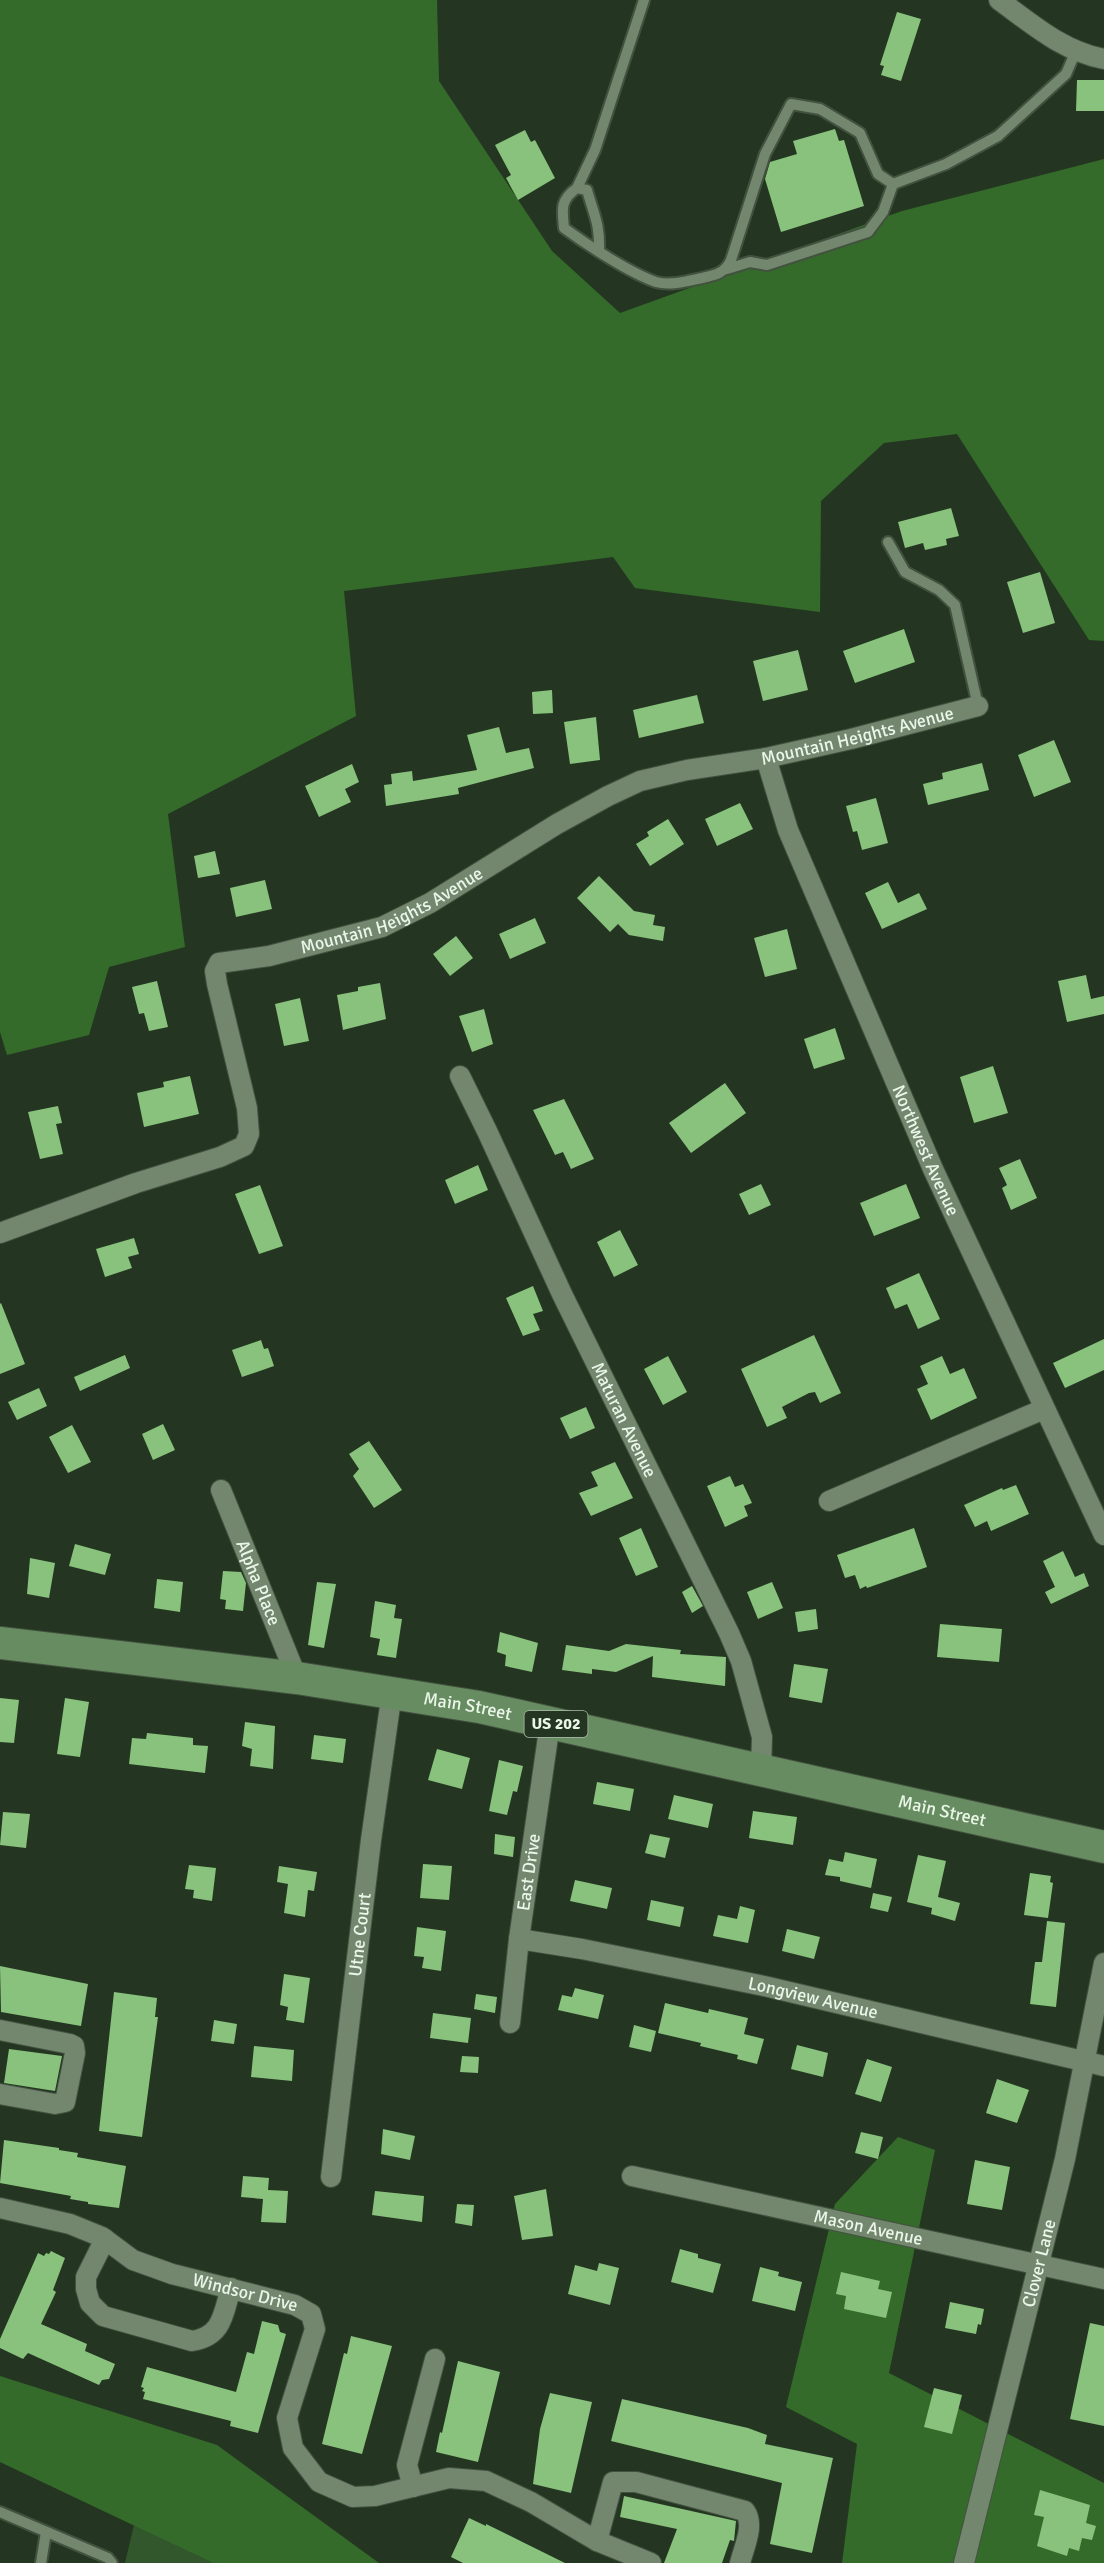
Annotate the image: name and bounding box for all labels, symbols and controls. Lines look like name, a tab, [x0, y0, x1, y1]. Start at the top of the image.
street label: Mountain Heights Avenue	[759, 702, 956, 770]
street label: Mountain Heights Avenue	[298, 862, 487, 959]
street label: Northwest Avenue	[887, 1082, 964, 1219]
street label: Maturan Avenue	[586, 1359, 662, 1481]
street label: Alpha Place	[231, 1537, 286, 1629]
street label: Main Street	[422, 1687, 514, 1725]
road number: US 202	[524, 1711, 588, 1737]
street label: Main Street	[896, 1790, 988, 1831]
street label: East Drive	[512, 1832, 545, 1912]
street label: Utne Court	[344, 1891, 376, 1978]
street label: Longview Avenue	[746, 1972, 880, 2023]
street label: Mason Avenue	[812, 2205, 925, 2250]
street label: Clover Lane	[1017, 2217, 1061, 2310]
street label: Windsor Drive	[190, 2269, 300, 2316]

